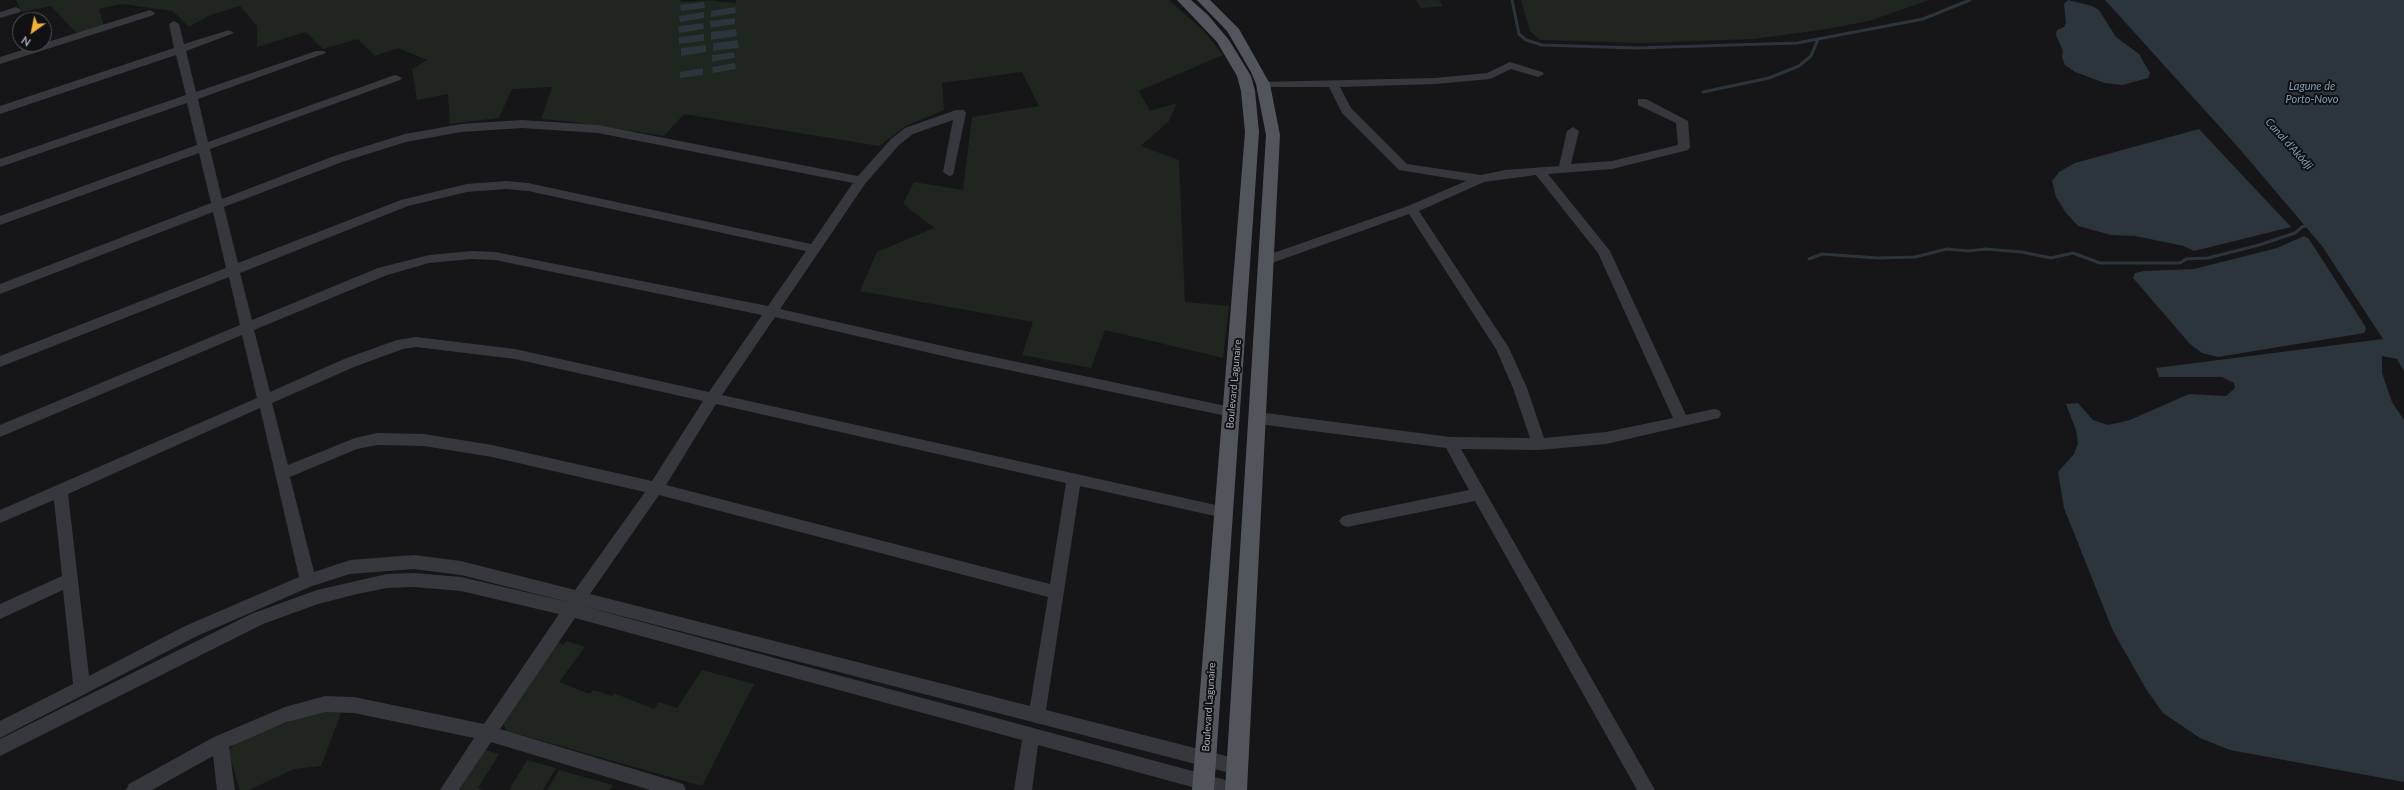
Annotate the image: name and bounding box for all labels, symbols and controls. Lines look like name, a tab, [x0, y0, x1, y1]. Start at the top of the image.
north arrow	[12, 12, 52, 52]
text: N	[19, 34, 33, 49]
water label: Lagune de Porto-Novo	[2286, 79, 2338, 105]
water label: Canal d'Akôdji	[2262, 116, 2316, 172]
street label: Boulevard Lagunaire	[1224, 339, 1244, 429]
street label: Boulevard Lagunaire	[1200, 662, 1218, 752]

